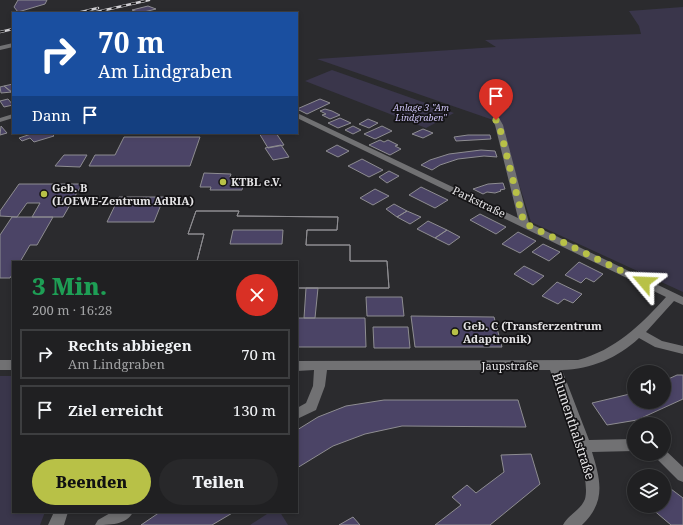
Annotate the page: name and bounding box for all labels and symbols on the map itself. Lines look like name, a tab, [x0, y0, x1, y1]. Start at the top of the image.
pin	[479, 79, 513, 120]
park label: Anlage 3 "Am Lindgraben"	[392, 101, 449, 124]
place label: KTBL e.V.	[231, 174, 282, 189]
marker: KTBL e.V.	[218, 177, 228, 187]
place label: Geb. B (LOEWE-Zentrum AdRIA)	[52, 180, 194, 208]
street label: Parkstraße	[450, 182, 508, 221]
marker: Geb. B (LOEWE-Zentrum AdRIA)	[39, 189, 49, 199]
position arrow	[623, 261, 665, 303]
place label: Geb. C (Transferzentrum Adaptronik)	[463, 318, 602, 346]
marker: Geb. C (Transferzentrum Adaptronik)	[450, 327, 460, 337]
street label: Jaupstraße	[481, 358, 539, 373]
street label: Blumenthalstraße	[548, 370, 600, 482]

